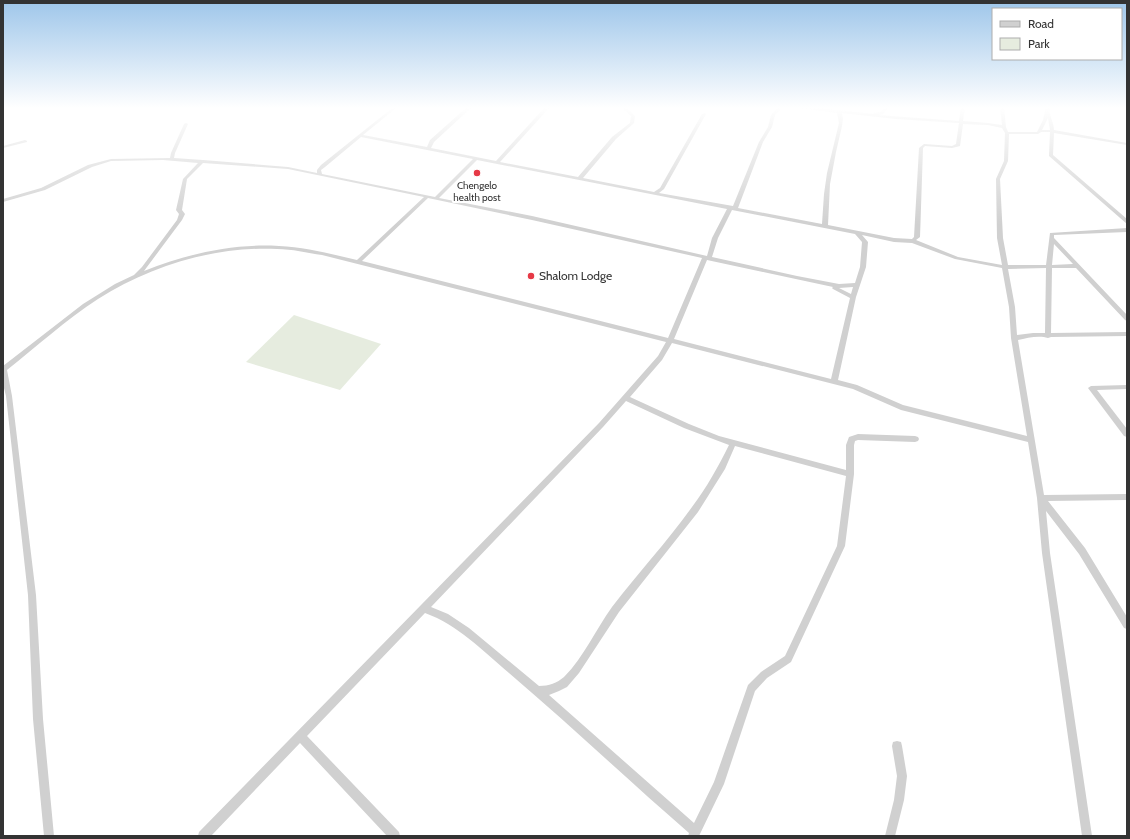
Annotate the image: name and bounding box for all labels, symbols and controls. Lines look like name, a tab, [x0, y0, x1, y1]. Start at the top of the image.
legend	[992, 8, 1122, 60]
text: Road	[1028, 16, 1054, 31]
text: Park	[1028, 36, 1050, 51]
marker: Chengelo health post	[472, 168, 482, 178]
place label: Chengelo health post	[453, 179, 501, 204]
place label: Shalom Lodge	[539, 268, 612, 283]
marker: Shalom Lodge	[526, 271, 536, 281]

